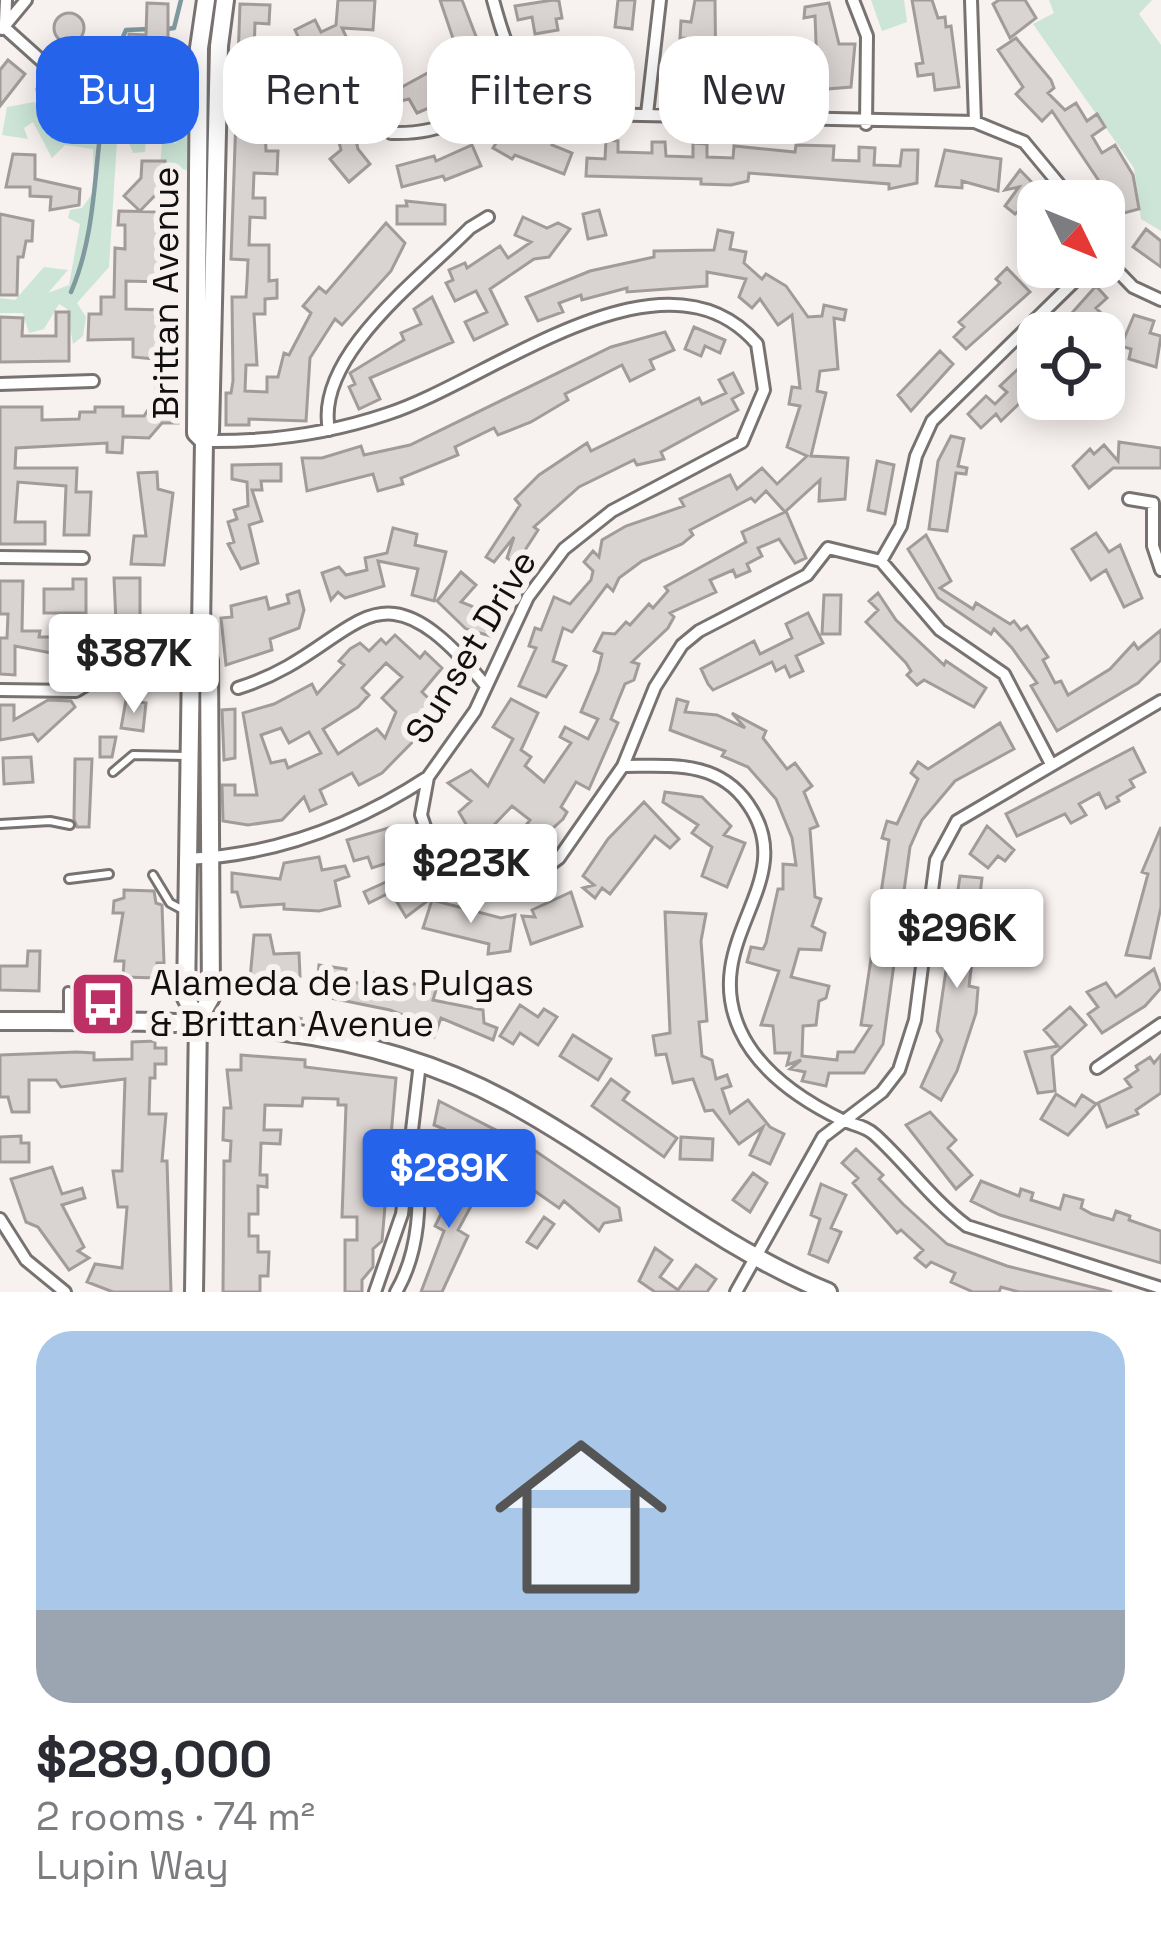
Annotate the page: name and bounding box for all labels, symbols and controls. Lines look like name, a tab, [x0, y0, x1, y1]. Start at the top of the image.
chip: Buy	[36, 36, 199, 144]
chip: Rent	[223, 36, 403, 144]
chip: Filters	[427, 36, 635, 144]
chip: New	[659, 36, 829, 144]
street label: Brittan Avenue	[143, 166, 189, 420]
north arrow	[1017, 180, 1125, 288]
map controls	[1017, 180, 1125, 420]
button: locate	[1017, 312, 1125, 420]
street label: Sunset Drive	[395, 542, 547, 752]
pin: $387K	[50, 614, 218, 716]
text: $387K	[76, 628, 192, 677]
pin: $223K	[387, 824, 555, 926]
text: $223K	[412, 838, 530, 887]
pin: $296K	[873, 889, 1041, 991]
text: $296K	[897, 903, 1017, 952]
place label: Alameda de las Pulgas & Brittan Avenue	[150, 960, 534, 1047]
bus stop icon: Alameda de las Pulgas & Brittan Avenue	[68, 969, 138, 1039]
pin: $289K	[365, 1129, 533, 1231]
text: $289K	[390, 1143, 508, 1192]
icon: home	[473, 1409, 689, 1625]
text: $289,000	[36, 1727, 272, 1792]
text: 2 rooms · 74 m²	[36, 1792, 315, 1841]
text: Lupin Way	[36, 1841, 229, 1890]

